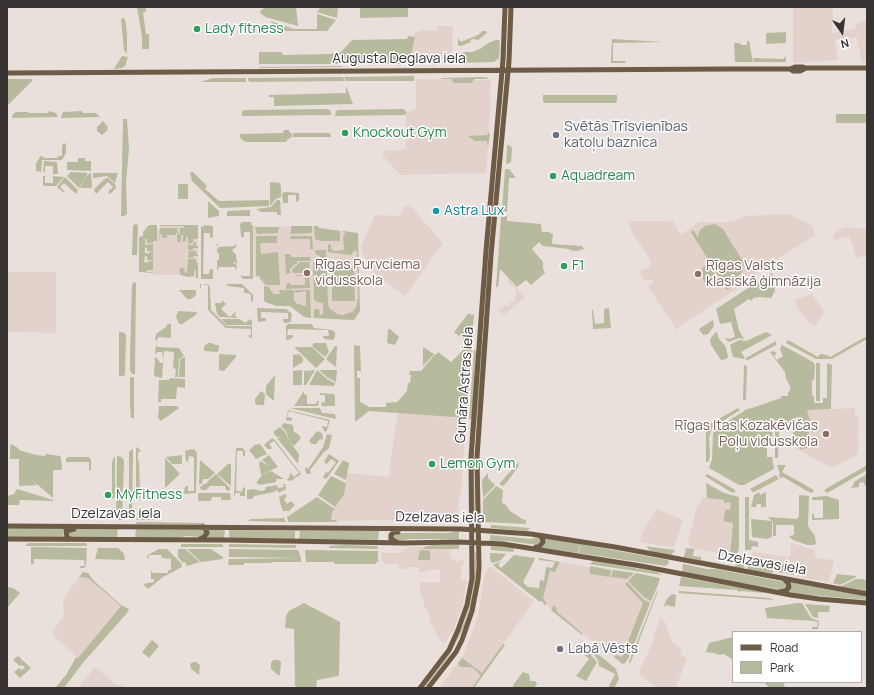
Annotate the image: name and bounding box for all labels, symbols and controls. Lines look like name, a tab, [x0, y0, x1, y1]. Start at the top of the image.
north arrow	[822, 12, 862, 52]
place label: Lady fitness	[205, 21, 284, 37]
marker: Lady fitness	[192, 24, 202, 34]
text: N	[839, 36, 851, 52]
street label: Augusta Deglava iela	[332, 51, 466, 67]
place label: Svētās Trīsvienības katoļu baznīca	[564, 119, 688, 152]
place label: Knockout Gym	[353, 125, 447, 141]
marker: Knockout Gym	[340, 128, 350, 138]
marker: Svētās Trīsvienības katoļu baznīca	[551, 130, 561, 140]
place label: Aquadream	[561, 168, 635, 184]
marker: Aquadream	[548, 171, 558, 181]
place label: Astra Lux	[444, 203, 504, 219]
marker: Astra Lux	[431, 206, 441, 216]
place label: Rīgas Purvciema vidusskola	[315, 257, 420, 290]
place label: F1	[572, 258, 585, 274]
place label: Rīgas Valsts klasiskā ģimnāzija	[706, 258, 821, 290]
marker: F1	[559, 261, 569, 271]
marker: Rīgas Purvciema vidusskola	[302, 268, 312, 278]
marker: Rīgas Valsts klasiskā ģimnāzija	[693, 269, 703, 279]
street label: Gunāra Astras iela	[453, 326, 477, 444]
place label: Rīgas Itas Kozakēvičas Poļu vidusskola	[675, 418, 818, 450]
marker: Rīgas Itas Kozakēvičas Poļu vidusskola	[821, 429, 831, 439]
place label: Lemon Gym	[440, 456, 515, 472]
marker: Lemon Gym	[427, 459, 437, 469]
place label: MyFitness	[116, 487, 182, 503]
marker: MyFitness	[103, 490, 113, 500]
street label: Dzelzavas iela	[71, 506, 161, 522]
street label: Dzelzavas iela	[395, 509, 485, 527]
street label: Dzelzavas iela	[717, 547, 807, 579]
legend	[732, 631, 862, 683]
text: Road	[770, 639, 798, 656]
place label: Labā Vēsts	[568, 641, 638, 657]
marker: Labā Vēsts	[555, 644, 565, 654]
text: Park	[770, 659, 794, 676]

